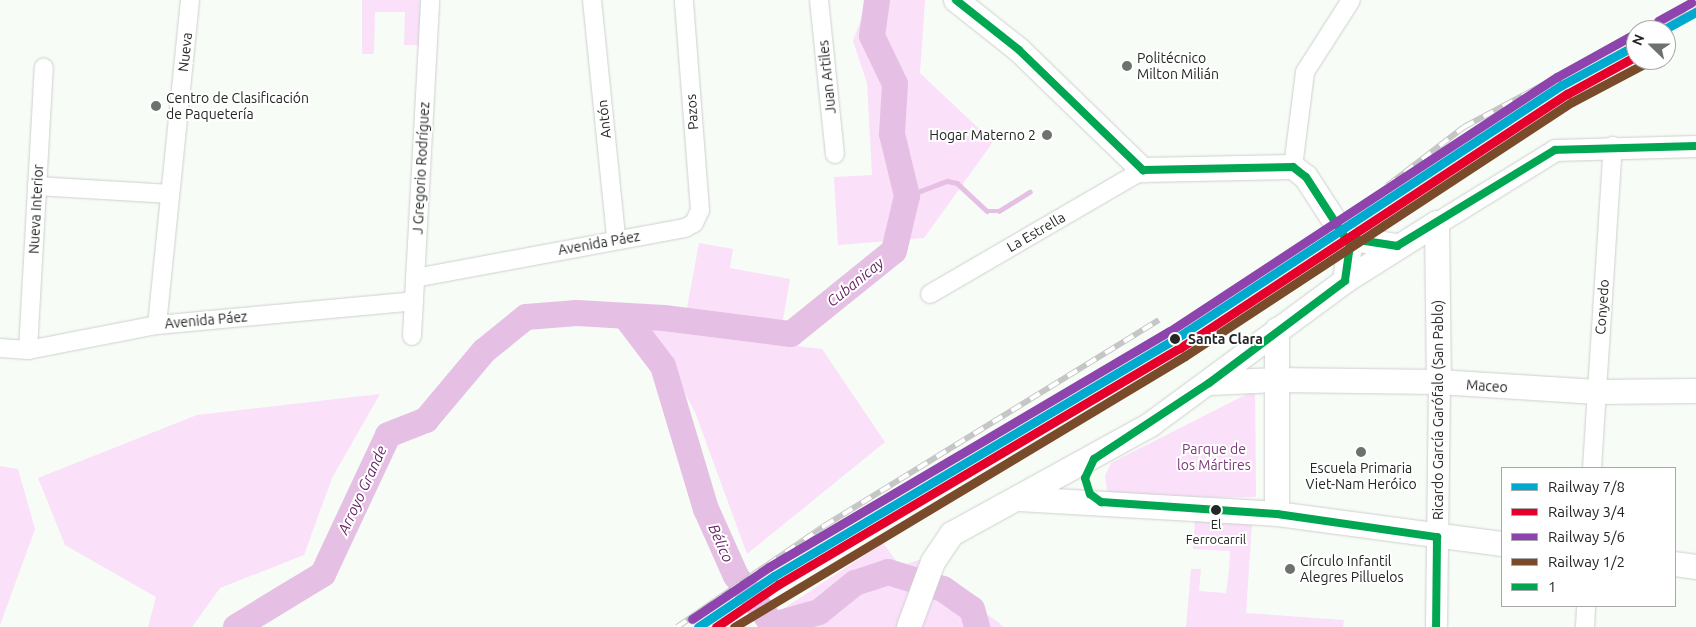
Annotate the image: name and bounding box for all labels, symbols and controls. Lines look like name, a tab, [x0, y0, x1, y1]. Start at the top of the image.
north arrow	[1626, 20, 1676, 70]
street label: Nueva	[175, 31, 195, 73]
text: N	[1629, 32, 1647, 48]
street label: Juan Artiles	[815, 39, 839, 115]
place label: Politécnico Milton Milián	[1137, 50, 1219, 82]
marker: Politécnico Milton Milián	[1121, 60, 1133, 72]
place label: Centro de Clasificación de Paquetería	[166, 90, 309, 122]
street label: Pazos	[682, 93, 702, 131]
street label: Antón	[594, 99, 614, 139]
marker: Centro de Clasificación de Paquetería	[150, 100, 162, 112]
street label: J Gregorio Rodríguez	[409, 101, 433, 235]
place label: Hogar Materno 2	[929, 127, 1036, 143]
marker: Hogar Materno 2	[1040, 128, 1054, 142]
street label: Nueva Interior	[25, 164, 47, 254]
street label: La Estrella	[1004, 209, 1068, 255]
street label: Avenida Páez	[557, 228, 641, 258]
water label: Cubanicay	[823, 254, 887, 310]
street label: Conyedo	[1592, 279, 1612, 335]
street label: Ricardo García Garófalo (San Pablo)	[1430, 300, 1446, 520]
street label: Avenida Páez	[164, 308, 248, 332]
marker: Santa Clara	[1166, 330, 1184, 348]
place label: Santa Clara	[1188, 331, 1263, 347]
street label: Maceo	[1466, 376, 1508, 396]
park label: Parque de los Mártires	[1177, 441, 1251, 474]
water label: Arroyo Grande	[334, 443, 390, 537]
marker: Escuela Primaria Viet-Nam Heróico	[1355, 446, 1367, 458]
place label: Escuela Primaria Viet-Nam Heróico	[1305, 460, 1417, 492]
legend	[1501, 467, 1676, 607]
text: Railway 7/8	[1548, 478, 1625, 495]
text: Railway 3/4	[1548, 503, 1625, 520]
marker: El Ferrocarril	[1211, 505, 1221, 515]
place label: El Ferrocarril	[1186, 517, 1246, 548]
water label: Bélico	[705, 521, 737, 565]
text: Railway 5/6	[1548, 528, 1625, 545]
place label: Círculo Infantil Alegres Pilluelos	[1300, 553, 1404, 586]
text: Railway 1/2	[1548, 553, 1625, 570]
marker: Círculo Infantil Alegres Pilluelos	[1284, 563, 1296, 575]
text: 1	[1548, 578, 1556, 595]

